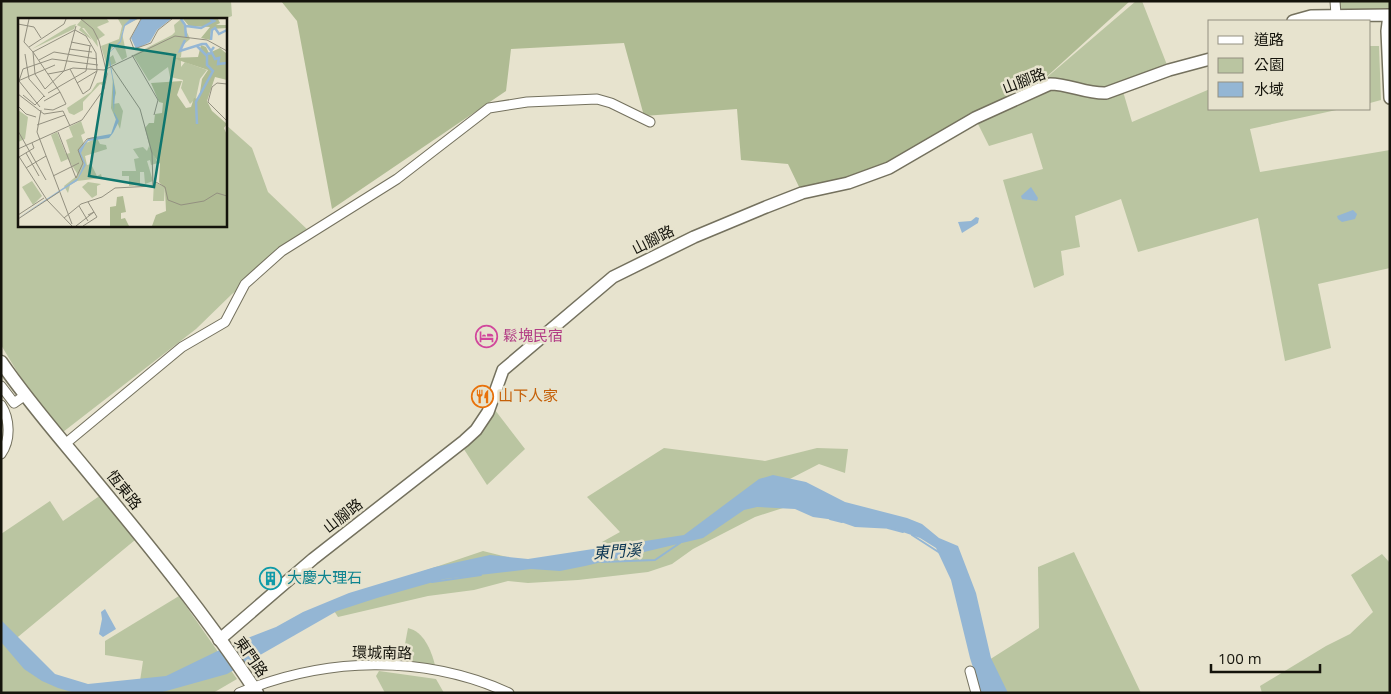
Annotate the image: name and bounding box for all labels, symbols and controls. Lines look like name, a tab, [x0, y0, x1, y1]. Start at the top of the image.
inset map	[18, 18, 226, 226]
legend	[1208, 20, 1371, 110]
text: 道路	[1254, 29, 1284, 49]
text: 公園	[1254, 54, 1284, 74]
street label: 山腳路	[999, 63, 1048, 97]
text: 水域	[1254, 79, 1284, 99]
street label: 山腳路	[628, 220, 677, 258]
hotel icon: 鬆塊民宿	[475, 324, 499, 348]
place label: 鬆塊民宿	[503, 325, 563, 345]
restaurant icon: 山下人家	[470, 384, 494, 408]
place label: 山下人家	[498, 385, 558, 405]
street label: 恆東路	[103, 466, 147, 513]
street label: 山腳路	[318, 493, 366, 537]
water label: 東門溪	[592, 538, 644, 564]
building icon: 大慶大理石	[259, 566, 283, 590]
place label: 大慶大理石	[287, 567, 362, 587]
street label: 東門路	[231, 632, 273, 681]
street label: 環城南路	[352, 641, 412, 663]
scale bar	[1211, 642, 1320, 674]
text: 100 m	[1218, 648, 1262, 668]

